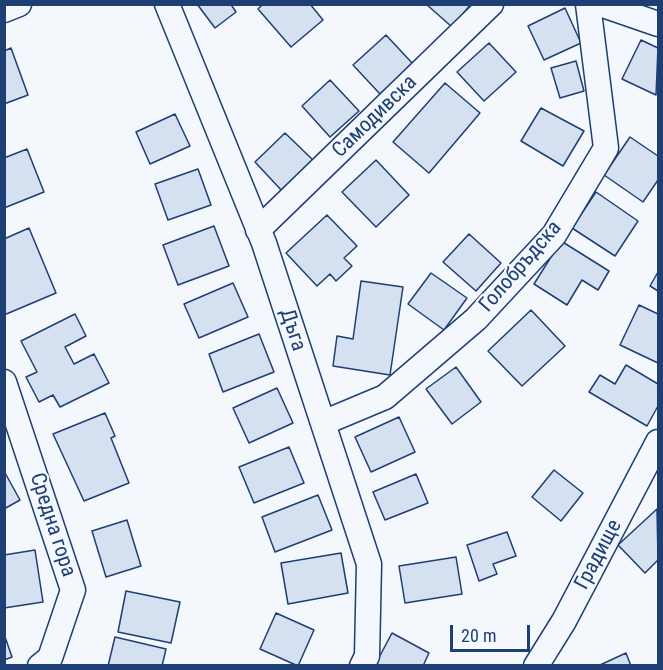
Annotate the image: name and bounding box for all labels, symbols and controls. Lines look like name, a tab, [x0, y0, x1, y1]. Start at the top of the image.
street label: Самодивска	[328, 71, 422, 163]
street label: Голобръдска	[475, 216, 567, 318]
street label: Дъга	[273, 306, 311, 354]
street label: Средна гора	[23, 470, 81, 580]
street label: Градище	[570, 516, 628, 594]
scale bar	[453, 613, 532, 651]
text: 20 m	[461, 625, 496, 646]

